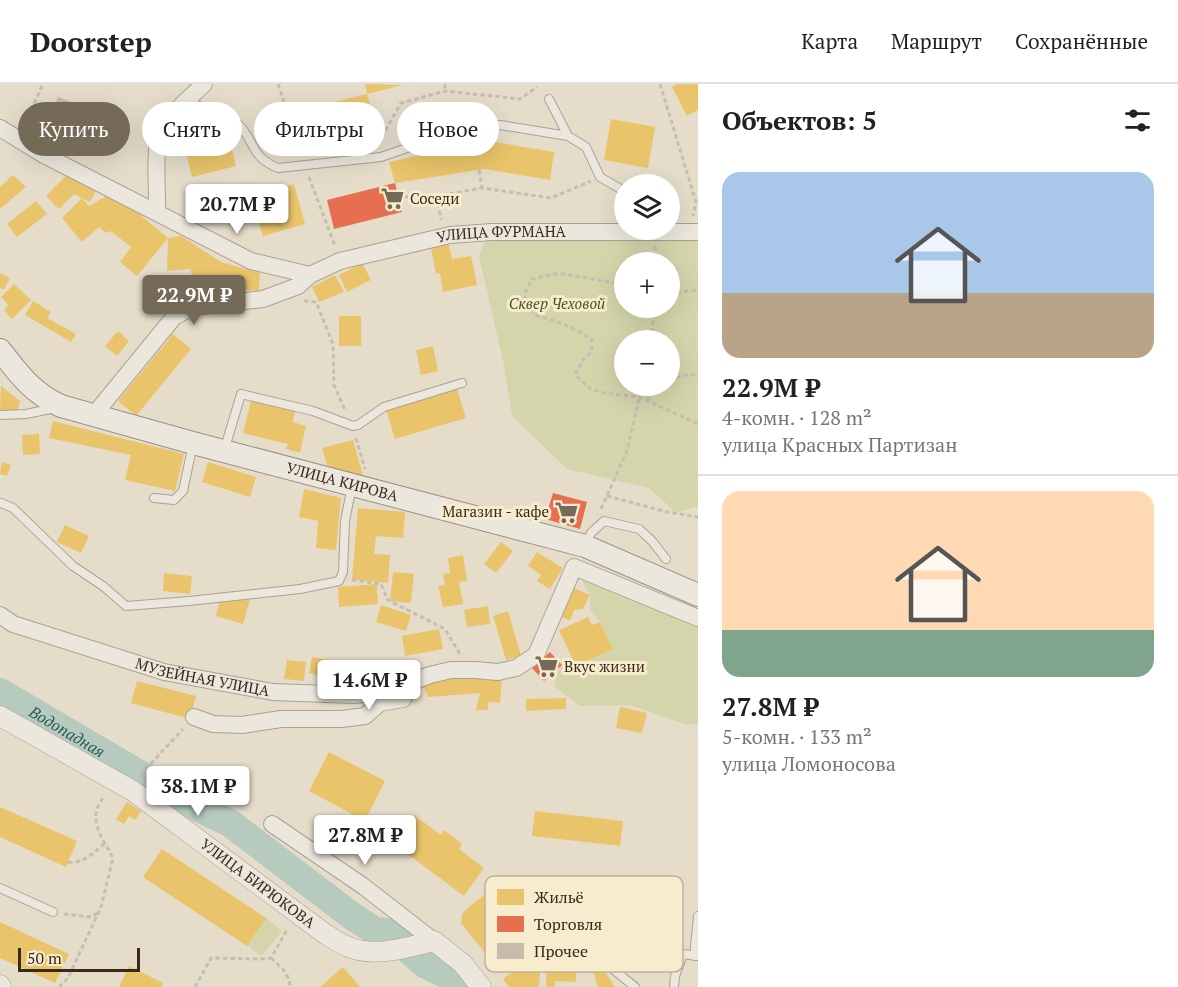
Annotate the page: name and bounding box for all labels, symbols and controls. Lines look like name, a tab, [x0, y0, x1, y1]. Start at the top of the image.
text: Doorstep	[30, 23, 152, 60]
text: Карта	[801, 27, 858, 55]
text: Маршрут	[891, 27, 982, 55]
text: Сохранённые	[1015, 27, 1148, 55]
chip: Купить	[18, 102, 130, 156]
chip: Снять	[142, 102, 242, 156]
chip: Фильтры	[254, 102, 385, 156]
chip: Новое	[397, 102, 499, 156]
text: Объектов: 5	[722, 103, 877, 137]
icon: filters	[1121, 104, 1154, 137]
map controls	[614, 174, 680, 396]
button: layers	[614, 174, 680, 240]
pin: 20.7M ₽	[182, 184, 292, 235]
supermarket icon: Соседи	[379, 186, 405, 212]
place label: Соседи	[410, 188, 459, 208]
text: 20.7M ₽	[199, 190, 275, 217]
icon: home	[884, 211, 992, 319]
street label: УЛИЦА ФУРМАНА	[434, 221, 567, 247]
button: +	[614, 252, 680, 318]
pin: 22.9M ₽	[139, 275, 249, 326]
text: 22.9M ₽	[156, 281, 232, 308]
park label: Сквер Чеховой	[509, 293, 605, 313]
button: −	[614, 330, 680, 396]
text: 22.9M ₽	[722, 370, 820, 404]
text: 4-комн. · 128 m²	[722, 404, 872, 431]
text: улица Красных Партизан	[722, 431, 957, 458]
street label: УЛИЦА КИРОВА	[284, 457, 401, 506]
supermarket icon: Магазин - кафе	[554, 499, 580, 525]
place label: Магазин - кафе	[442, 501, 549, 521]
icon: home	[884, 530, 992, 638]
street label: МУЗЕЙНАЯ УЛИЦА	[133, 653, 272, 700]
supermarket icon: Вкус жизни	[533, 654, 559, 680]
place label: Вкус жизни	[564, 656, 645, 676]
pin: 14.6M ₽	[314, 660, 424, 711]
text: 14.6M ₽	[331, 666, 407, 693]
text: 27.8M ₽	[722, 689, 818, 723]
water label: Водопадная	[24, 700, 109, 762]
text: 5-комн. · 133 m²	[722, 723, 872, 750]
text: улица Ломоносова	[722, 750, 896, 777]
pin: 38.1M ₽	[143, 766, 253, 817]
text: 38.1M ₽	[160, 772, 236, 799]
pin: 27.8M ₽	[310, 815, 420, 866]
text: 27.8M ₽	[328, 821, 402, 848]
street label: УЛИЦА БИРЮКОВА	[197, 834, 320, 933]
legend	[485, 876, 683, 972]
text: Жильё	[534, 886, 584, 908]
text: Торговля	[534, 913, 602, 935]
text: Прочее	[534, 940, 588, 962]
scale bar	[18, 945, 140, 972]
text: 50 m	[27, 947, 62, 969]

